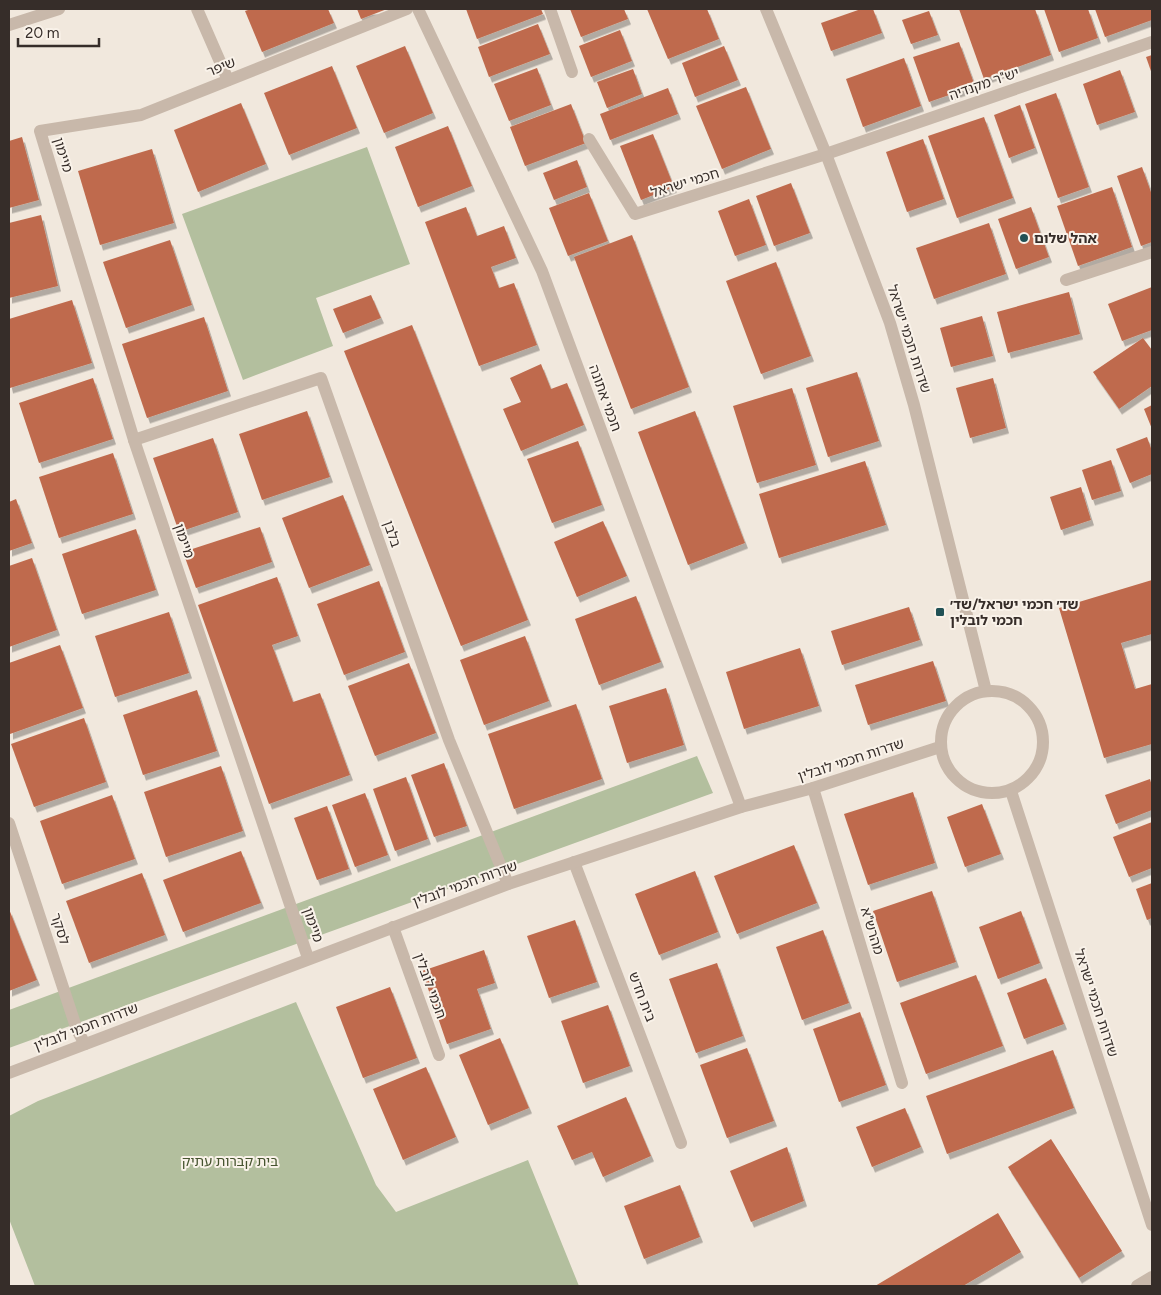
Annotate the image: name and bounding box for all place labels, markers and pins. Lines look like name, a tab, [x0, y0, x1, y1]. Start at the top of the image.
place label: אהל שלום	[1034, 230, 1098, 247]
marker: אהל שלום	[1018, 232, 1030, 244]
place label: שד׳ חכמי ישראל/שד׳ חכמי לובלין	[950, 596, 1079, 629]
marker: שד׳ חכמי ישראל/שד׳ חכמי לובלין	[934, 606, 946, 618]

